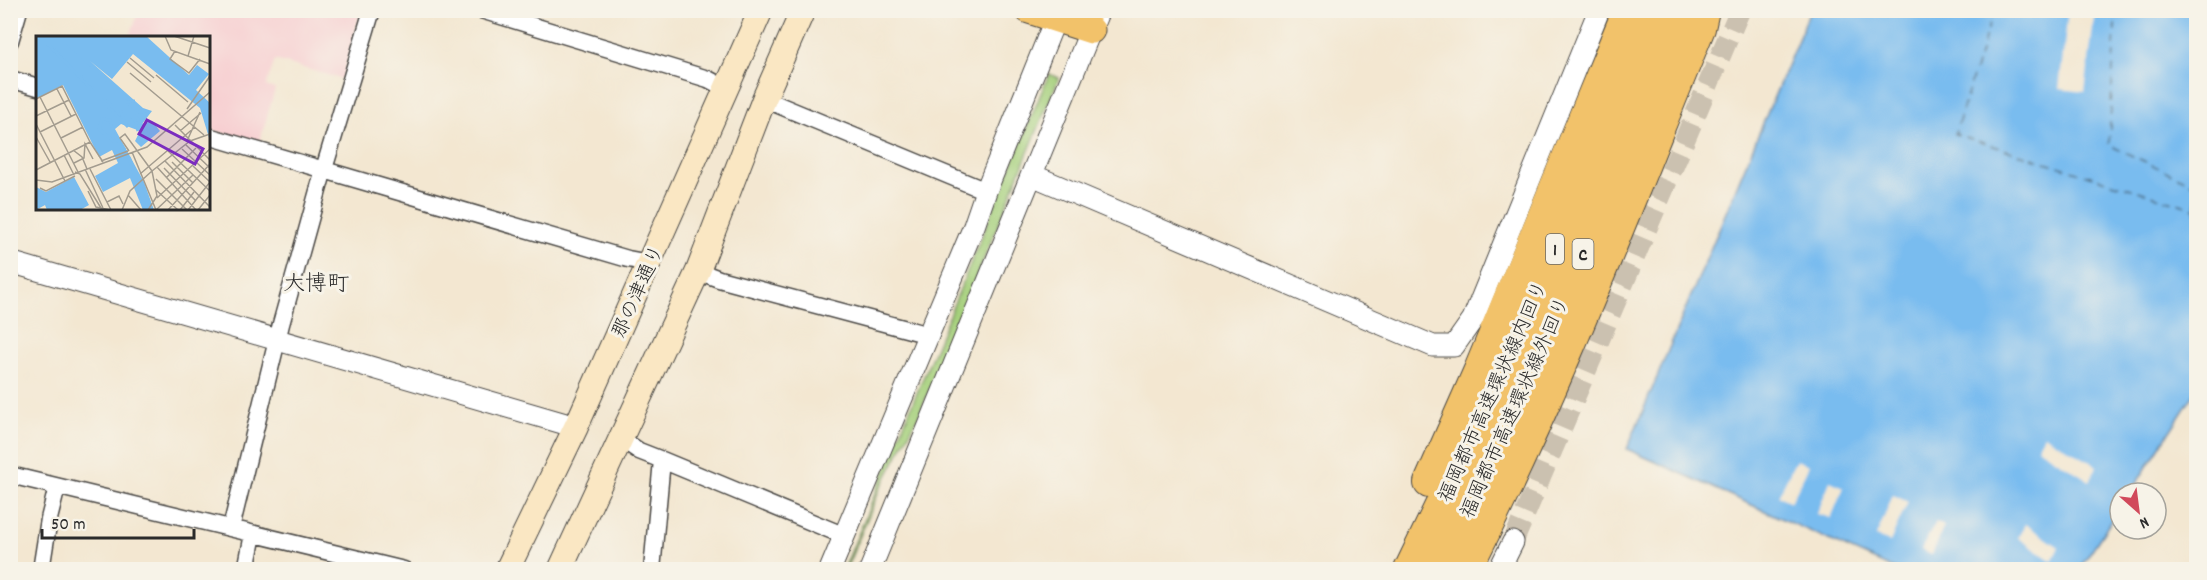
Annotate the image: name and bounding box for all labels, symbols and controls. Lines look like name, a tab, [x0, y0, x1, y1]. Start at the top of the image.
inset map	[36, 36, 210, 210]
road number: 1	[1546, 234, 1564, 264]
road number: C	[1572, 239, 1594, 269]
street label: 那の津通り	[607, 241, 673, 344]
district label: 大博町	[283, 270, 349, 301]
street label: 福岡都市高速環状線内回り	[1433, 277, 1556, 508]
street label: 福岡都市高速環状線外回り	[1455, 293, 1578, 524]
north arrow	[2108, 481, 2168, 541]
scale bar	[42, 502, 194, 540]
text: N	[2135, 510, 2153, 534]
text: 50 m	[51, 513, 86, 538]

